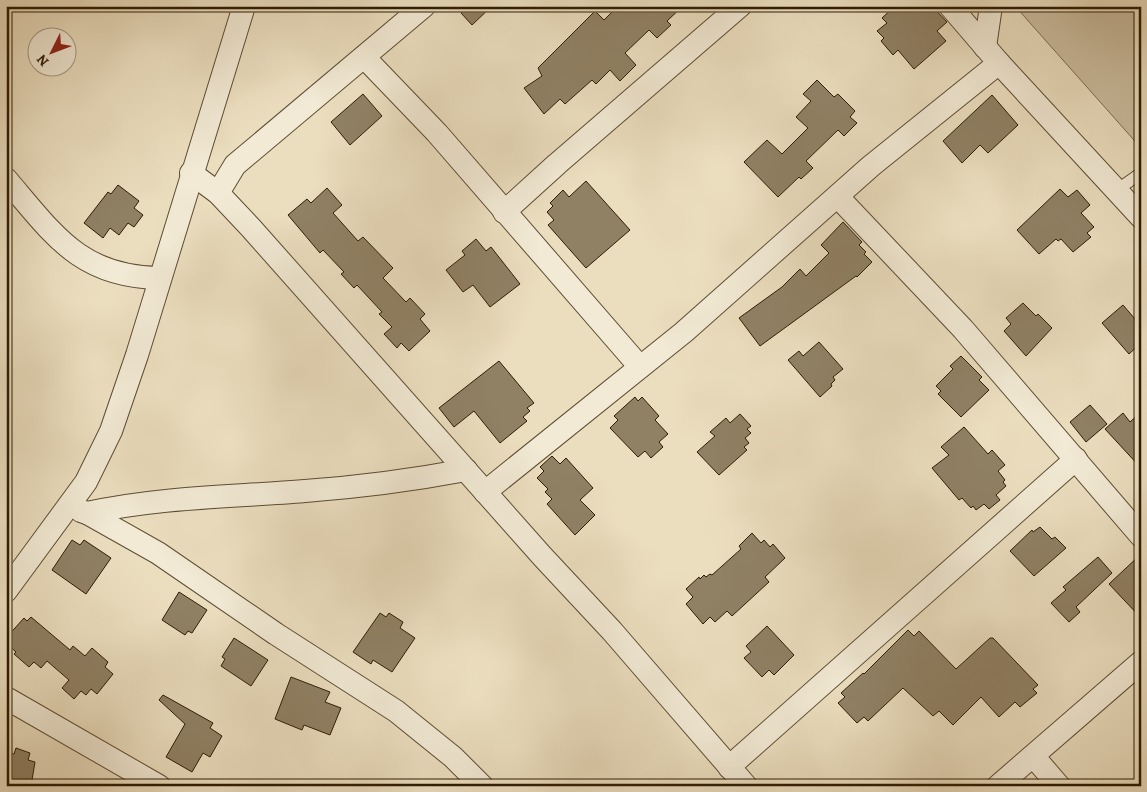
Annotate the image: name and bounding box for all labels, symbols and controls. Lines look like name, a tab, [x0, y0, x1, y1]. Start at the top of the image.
north arrow	[28, 28, 78, 78]
text: N	[32, 50, 53, 71]

